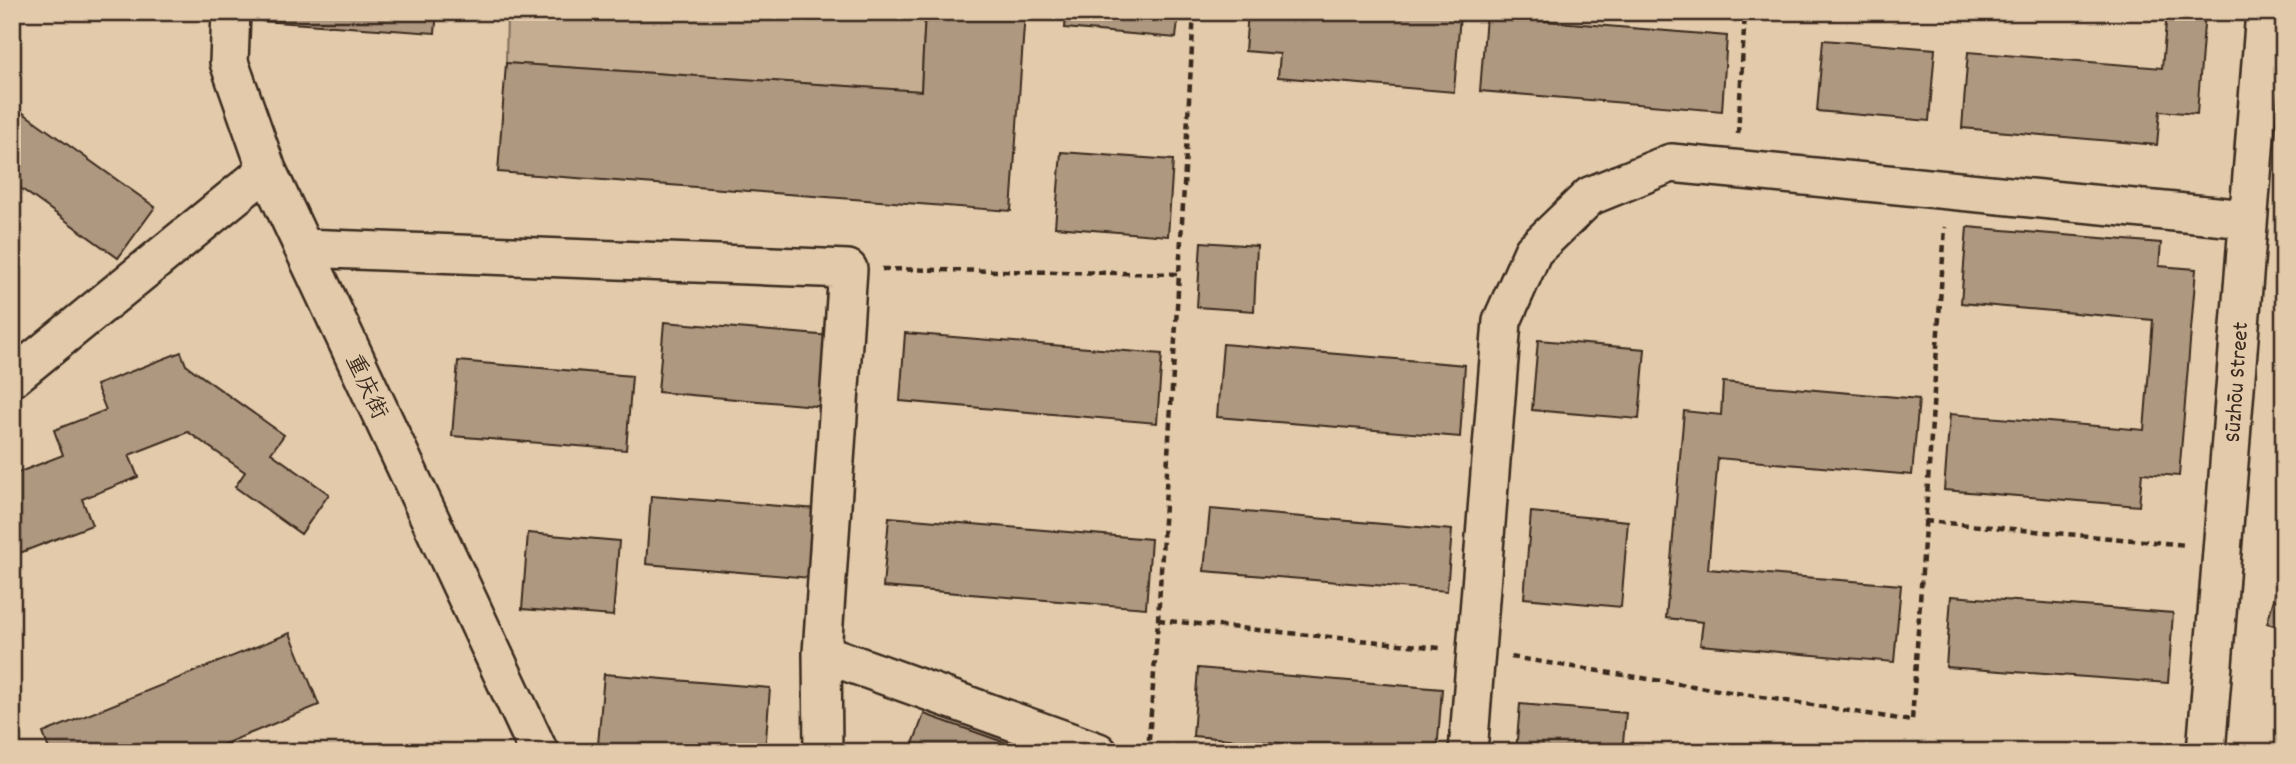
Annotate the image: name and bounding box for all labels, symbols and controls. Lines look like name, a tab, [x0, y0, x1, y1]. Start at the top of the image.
street label: Sūzhōu Street	[2218, 321, 2259, 444]
street label: 重庆街	[335, 349, 394, 426]

